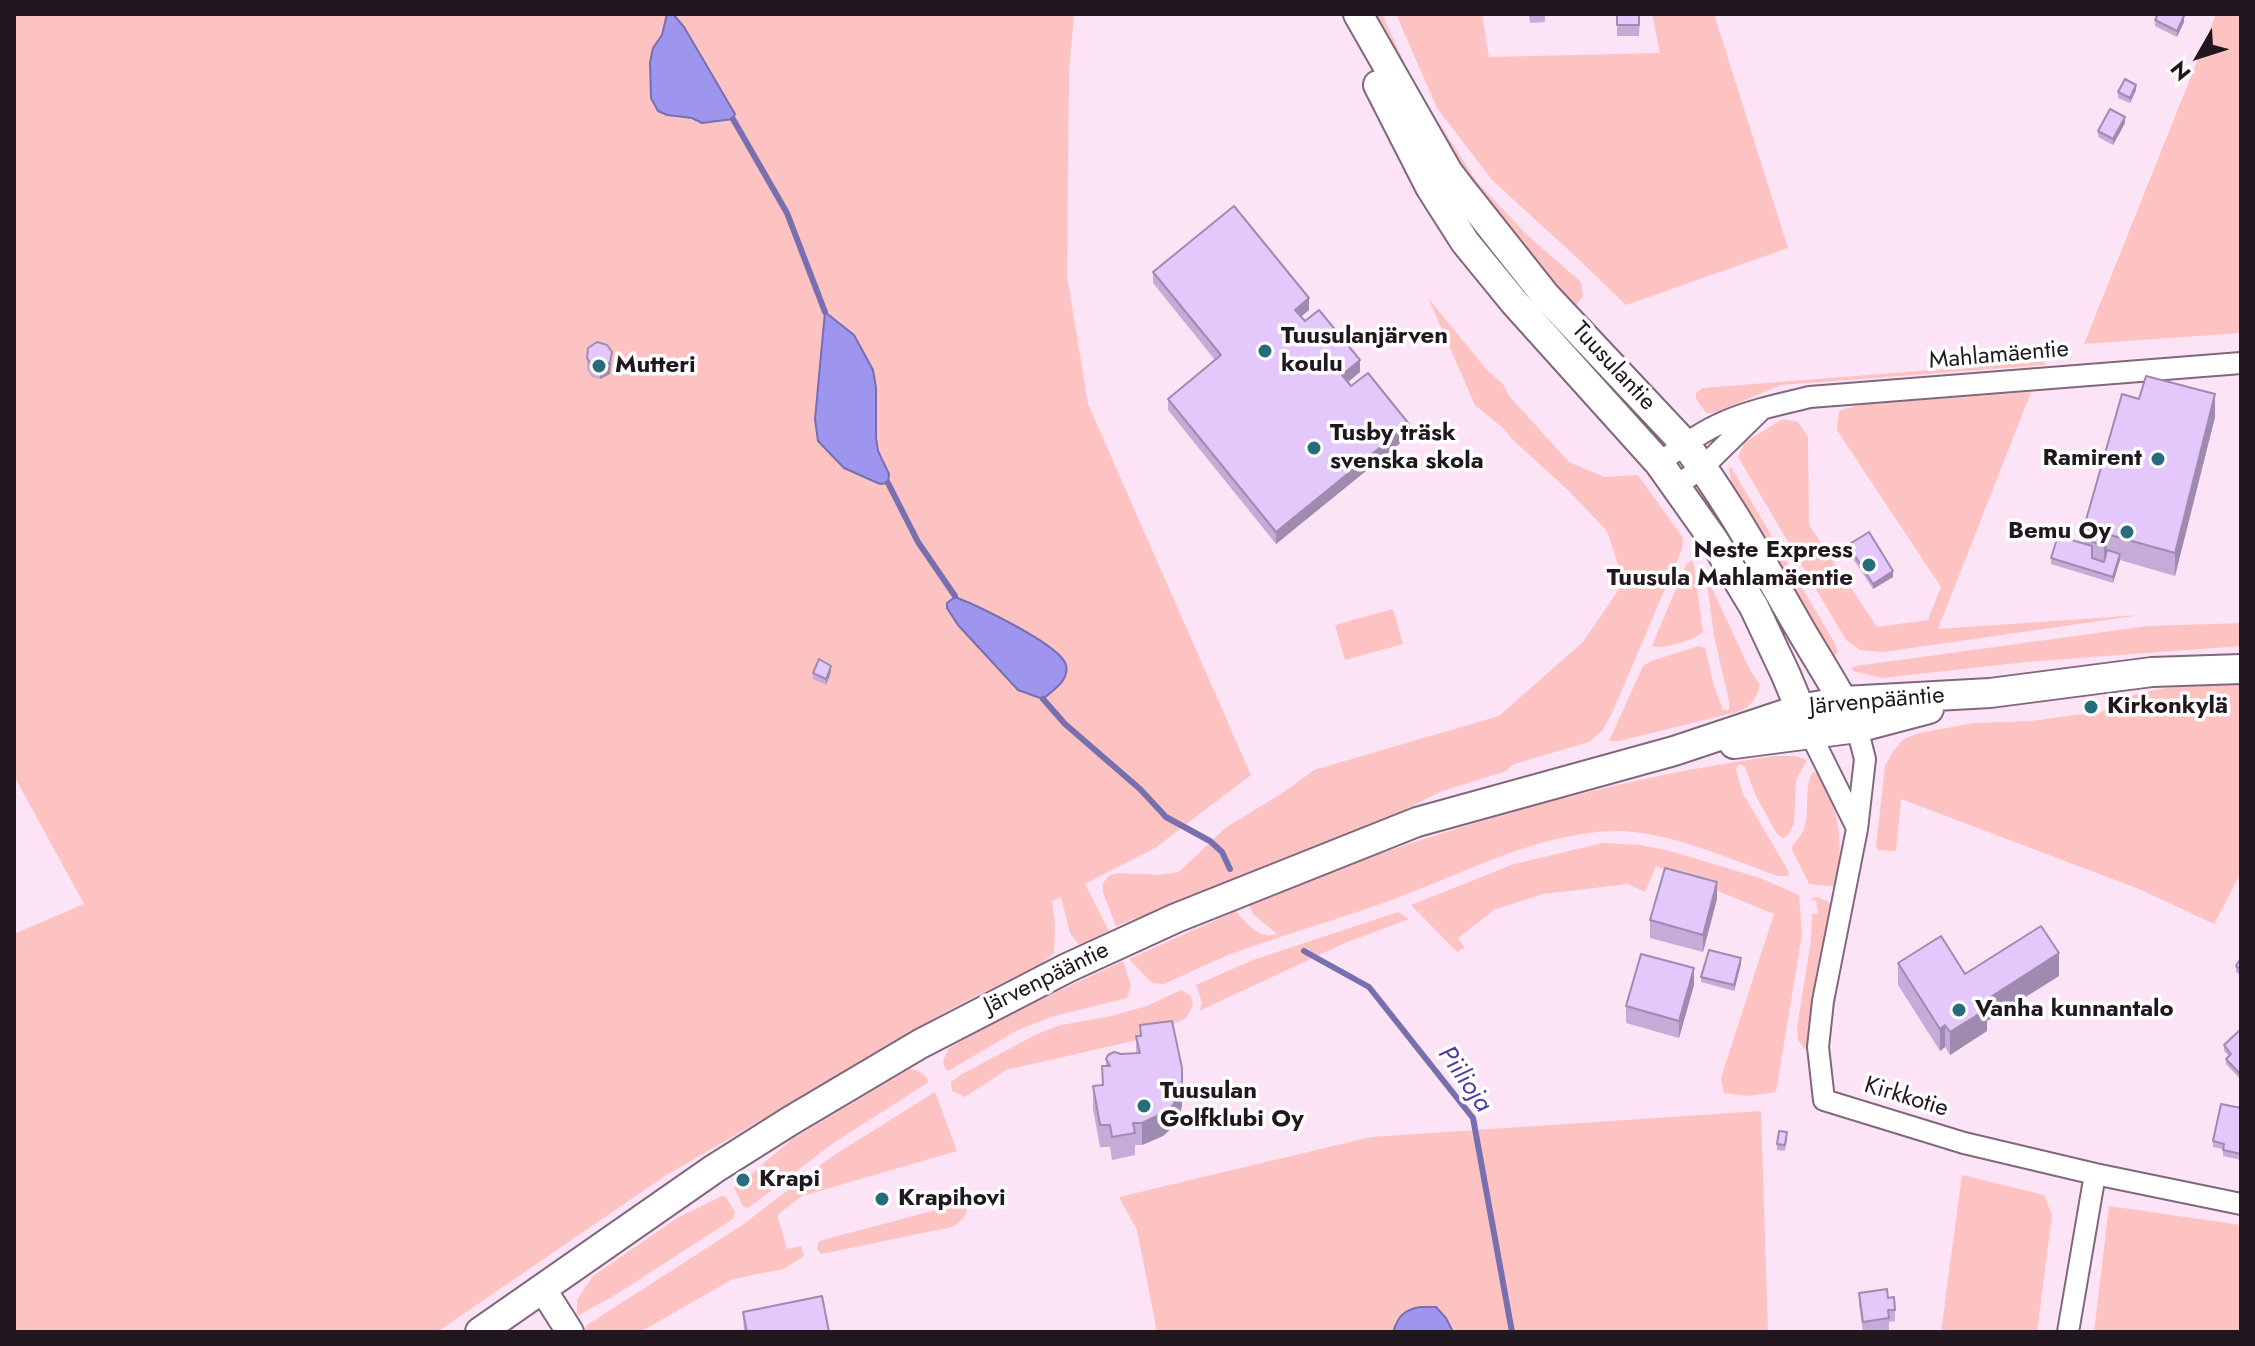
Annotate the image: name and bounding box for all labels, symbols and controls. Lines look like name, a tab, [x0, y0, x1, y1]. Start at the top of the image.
north arrow	[2159, 16, 2239, 96]
text: N	[2162, 54, 2198, 88]
street label: Tuusulantie	[1565, 317, 1661, 417]
place label: Tuusulanjärven koulu	[1281, 323, 1448, 379]
street label: Mahlamäentie	[1928, 336, 2070, 376]
marker: Tuusulanjärven koulu	[1256, 342, 1274, 360]
place label: Mutteri	[615, 352, 696, 380]
marker: Mutteri	[590, 357, 608, 375]
place label: Tusby träsk svenska skola	[1330, 420, 1484, 476]
marker: Tusby träsk svenska skola	[1305, 439, 1323, 457]
place label: Ramirent	[2043, 445, 2142, 473]
marker: Ramirent	[2149, 450, 2167, 468]
place label: Bemu Oy	[2008, 518, 2111, 546]
marker: Bemu Oy	[2118, 523, 2136, 541]
place label: Neste Express Tuusula Mahlamäentie	[1607, 537, 1853, 593]
marker: Neste Express Tuusula Mahlamäentie	[1860, 556, 1878, 574]
street label: Järvenpääntie	[1808, 682, 1946, 722]
place label: Kirkonkylä	[2107, 693, 2228, 721]
marker: Kirkonkylä	[2082, 698, 2100, 716]
street label: Järvenpääntie	[980, 936, 1114, 1022]
place label: Vanha kunnantalo	[1975, 996, 2174, 1024]
marker: Vanha kunnantalo	[1950, 1001, 1968, 1019]
water label: Piilioja	[1430, 1041, 1498, 1119]
street label: Kirkkotie	[1861, 1072, 1951, 1124]
place label: Tuusulan Golfklubi Oy	[1160, 1078, 1304, 1134]
marker: Tuusulan Golfklubi Oy	[1135, 1097, 1153, 1115]
place label: Krapi	[759, 1166, 820, 1194]
marker: Krapi	[734, 1171, 752, 1189]
place label: Krapihovi	[898, 1185, 1006, 1213]
marker: Krapihovi	[873, 1190, 891, 1208]

